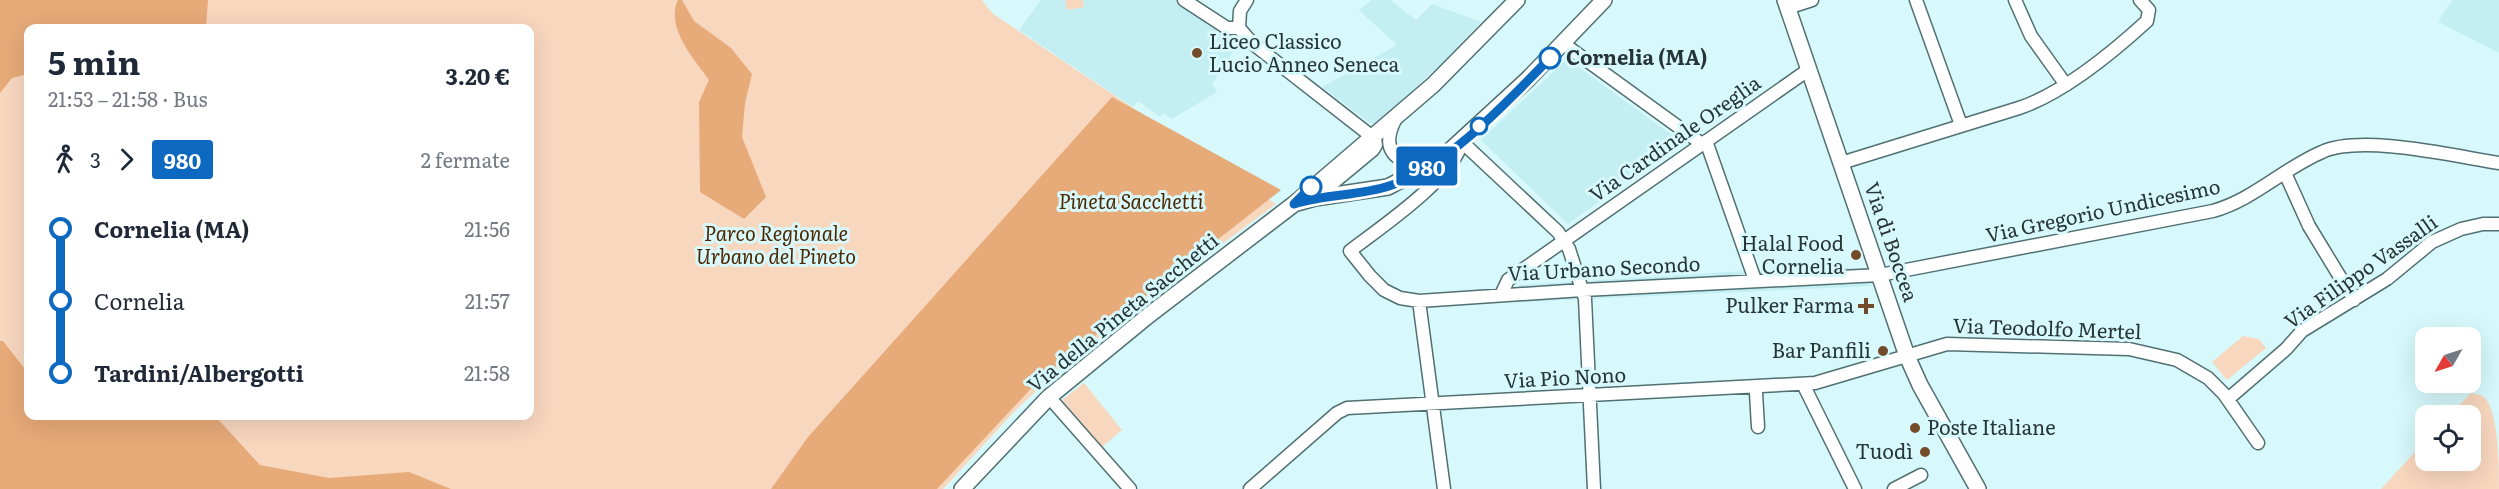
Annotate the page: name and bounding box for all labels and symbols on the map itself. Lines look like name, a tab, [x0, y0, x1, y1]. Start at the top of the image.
place label: Liceo Classico Lucio Anneo Seneca	[1209, 25, 1400, 78]
place label: Cornelia (MA)	[1566, 41, 1707, 71]
marker: Liceo Classico Lucio Anneo Seneca	[1190, 46, 1204, 60]
marker: Cornelia (MA)	[1539, 47, 1561, 69]
street label: Via Cardinale Oreglia	[1582, 67, 1766, 208]
unlabelled marker	[1470, 117, 1488, 135]
line badge: 980	[1392, 146, 1462, 186]
street label: Via Gregorio Undicesimo	[1982, 170, 2223, 249]
unlabelled marker	[1300, 176, 1322, 198]
street label: Via di Boccea	[1858, 178, 1927, 305]
park label: Pineta Sacchetti	[1059, 185, 1203, 215]
street label: Via Filippo Vassalli	[2277, 206, 2443, 335]
park label: Parco Regionale Urbano del Pineto	[696, 217, 856, 270]
street label: Via della Pineta Sacchetti	[1019, 224, 1224, 398]
place label: Halal Food Cornelia	[1741, 227, 1844, 280]
street label: Via Urbano Secondo	[1507, 247, 1701, 287]
marker: Halal Food Cornelia	[1849, 248, 1863, 262]
place label: Pulker Farma	[1725, 289, 1854, 319]
marker: Pulker Farma	[1859, 299, 1873, 313]
street label: Via Teodolfo Mertel	[1952, 309, 2142, 345]
north arrow	[2415, 327, 2481, 393]
place label: Bar Panfili	[1772, 334, 1871, 364]
marker: Bar Panfili	[1876, 344, 1890, 358]
street label: Via Pio Nono	[1503, 358, 1627, 394]
place label: Poste Italiane	[1927, 411, 2056, 441]
marker: Poste Italiane	[1908, 421, 1922, 435]
place label: Tuodì	[1855, 435, 1913, 465]
marker: Tuodì	[1918, 445, 1932, 459]

